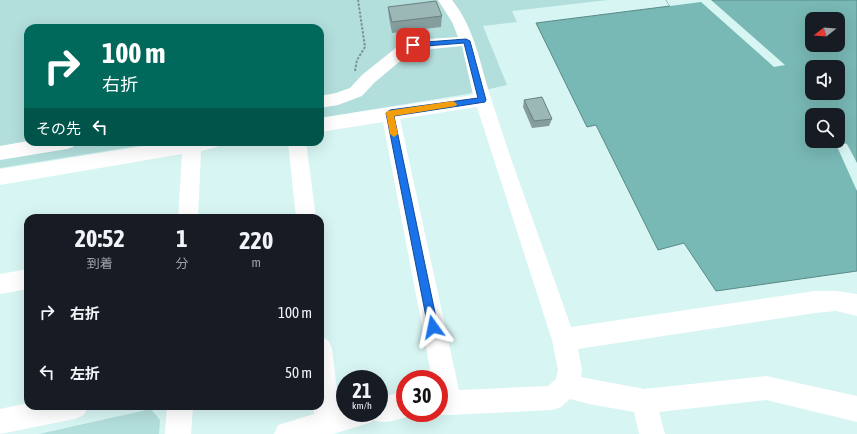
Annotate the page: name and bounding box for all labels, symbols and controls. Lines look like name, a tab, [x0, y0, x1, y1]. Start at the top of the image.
north arrow	[805, 12, 845, 52]
map controls	[805, 12, 845, 148]
pin	[396, 28, 430, 62]
icon: arrive	[402, 34, 424, 56]
text: 100 m	[102, 37, 165, 69]
icon: right	[36, 40, 88, 92]
button: sound	[805, 60, 845, 100]
text: 右折	[102, 74, 138, 95]
button: search	[805, 108, 845, 148]
icon: left	[89, 116, 111, 138]
text: その先	[36, 120, 81, 137]
text: 20:52	[75, 225, 125, 252]
text: 1	[176, 225, 188, 252]
text: 220	[239, 227, 273, 254]
text: m	[252, 255, 261, 270]
text: 到着	[87, 256, 113, 271]
text: 分	[176, 256, 189, 271]
icon: right	[36, 301, 58, 323]
text: 100 m	[278, 304, 312, 321]
text: 右折	[70, 305, 100, 322]
position arrow	[412, 306, 454, 348]
icon: left	[36, 361, 58, 383]
text: 50 m	[285, 364, 312, 381]
text: 左折	[70, 365, 100, 382]
speed limit sign: 30	[396, 370, 448, 422]
text: 21	[353, 379, 371, 402]
text: km/h	[352, 400, 372, 411]

